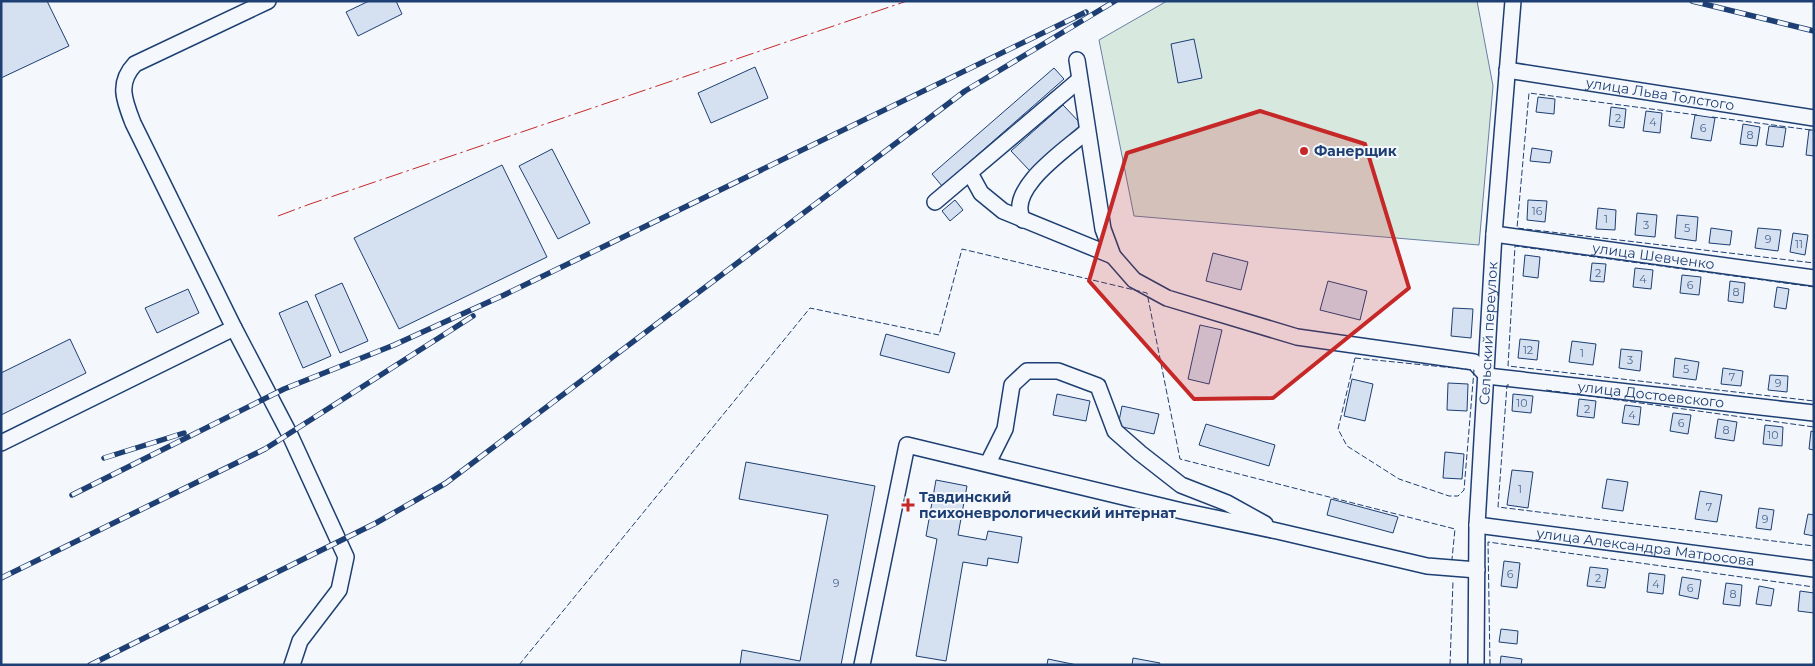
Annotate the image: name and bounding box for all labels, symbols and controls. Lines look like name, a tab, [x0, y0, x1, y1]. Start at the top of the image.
street label: улица Льва Толстого	[1584, 73, 1736, 114]
house number: 2	[1615, 111, 1621, 125]
house number: 4	[1649, 115, 1657, 129]
house number: 6	[1700, 121, 1707, 135]
house number: 8	[1746, 128, 1754, 142]
place label: Фанерщик	[1314, 142, 1397, 160]
marker: Фанерщик	[1298, 145, 1310, 157]
house number: 16	[1532, 204, 1543, 218]
house number: 1	[1604, 212, 1608, 226]
house number: 3	[1643, 218, 1649, 232]
house number: 5	[1684, 221, 1690, 235]
house number: 9	[1765, 232, 1772, 246]
house number: 11	[1795, 237, 1803, 251]
street label: улица Шевченко	[1590, 238, 1716, 273]
street label: Сельский переулок	[1475, 261, 1501, 406]
house number: 2	[1595, 266, 1601, 280]
house number: 4	[1639, 272, 1647, 286]
house number: 6	[1687, 278, 1694, 292]
house number: 8	[1732, 285, 1740, 299]
house number: 12	[1523, 343, 1533, 357]
house number: 1	[1580, 346, 1584, 360]
house number: 3	[1627, 353, 1633, 367]
house number: 5	[1683, 362, 1689, 376]
house number: 7	[1729, 370, 1735, 384]
house number: 9	[1775, 376, 1782, 390]
street label: улица Достоевского	[1576, 377, 1725, 412]
house number: 10	[1516, 396, 1528, 410]
house number: 2	[1584, 402, 1590, 416]
house number: 4	[1628, 408, 1636, 422]
house number: 6	[1678, 416, 1685, 430]
house number: 8	[1722, 423, 1730, 437]
house number: 10	[1767, 428, 1779, 442]
house number: 1	[1518, 482, 1522, 496]
place label: Тавдинский психоневрологический интернат	[919, 488, 1177, 522]
marker: Тавдинский психоневрологический интернат	[901, 498, 915, 512]
house number: 7	[1706, 500, 1712, 514]
house number: 9	[1762, 512, 1769, 526]
street label: улица Александра Матросова	[1535, 524, 1756, 570]
house number: 6	[1507, 567, 1514, 581]
house number: 2	[1595, 571, 1601, 585]
house number: 9	[833, 576, 840, 590]
house number: 4	[1652, 577, 1660, 591]
house number: 6	[1687, 581, 1694, 595]
house number: 8	[1729, 587, 1737, 601]

